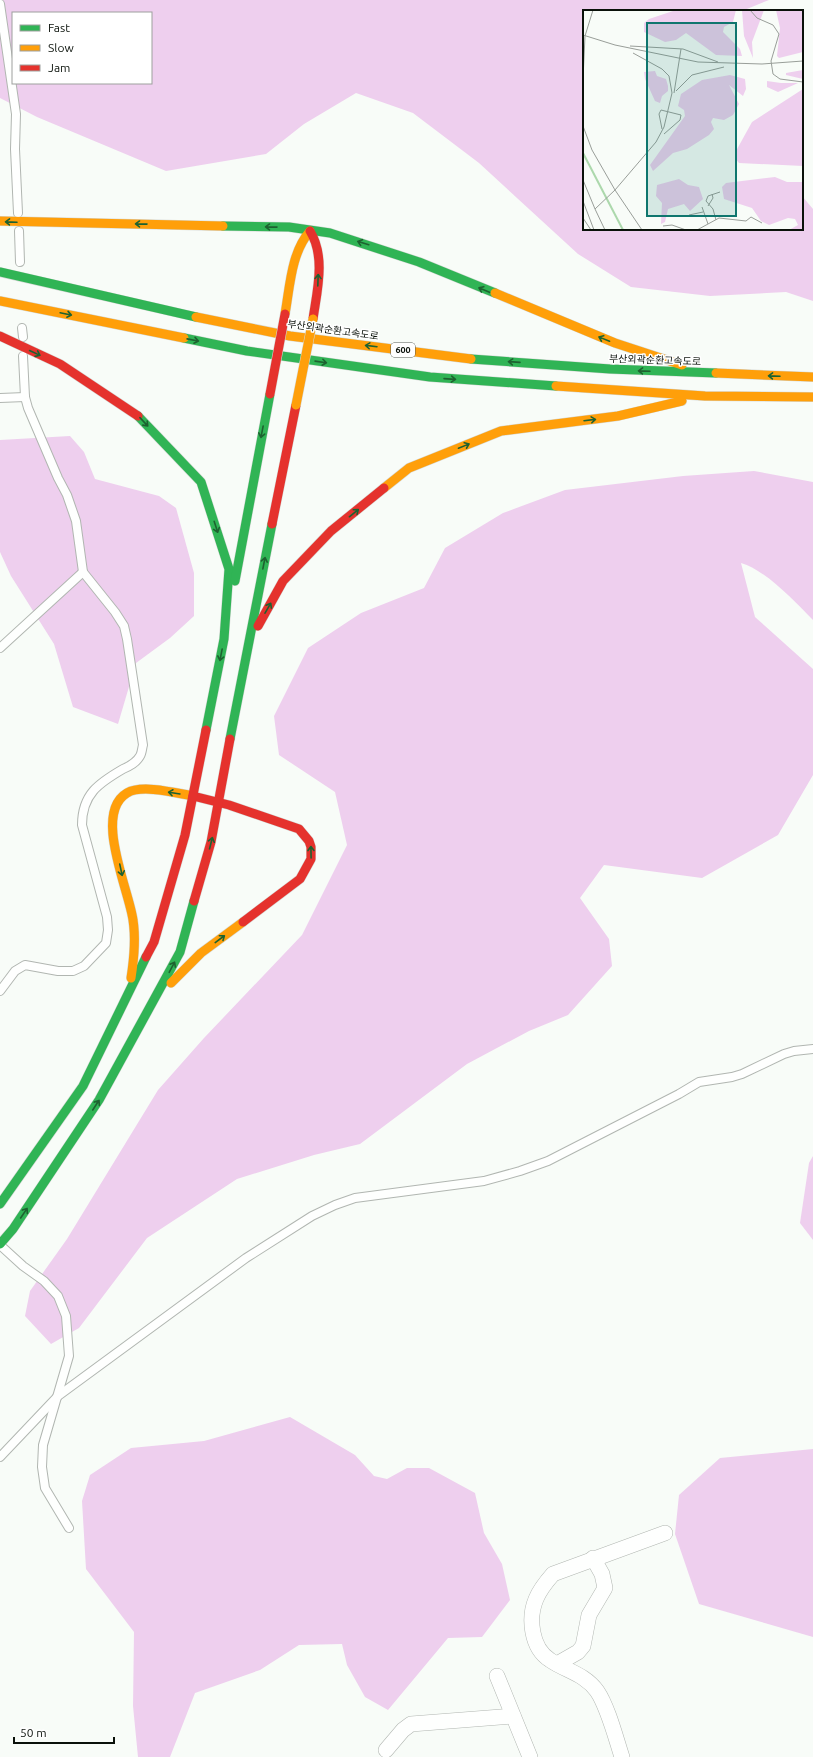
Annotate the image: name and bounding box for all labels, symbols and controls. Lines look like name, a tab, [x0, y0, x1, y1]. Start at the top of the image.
inset map	[583, 10, 803, 230]
legend	[12, 12, 152, 84]
text: Fast	[48, 21, 70, 34]
text: Slow	[48, 41, 74, 54]
text: Jam	[48, 61, 70, 74]
one-way arrow	[5, 218, 18, 225]
one-way arrow	[135, 220, 148, 228]
one-way arrow	[265, 223, 278, 230]
one-way arrow	[356, 239, 369, 246]
one-way arrow	[314, 274, 321, 287]
one-way arrow	[478, 285, 490, 293]
one-way arrow	[59, 311, 72, 319]
street label: 부산외곽순환고속도로	[287, 318, 379, 342]
one-way arrow	[599, 335, 611, 342]
one-way arrow	[186, 337, 199, 345]
one-way arrow	[365, 342, 378, 350]
road number: 600	[391, 343, 415, 357]
one-way arrow	[29, 350, 41, 357]
street label: 부산외곽순환고속도로	[609, 353, 701, 367]
one-way arrow	[314, 358, 327, 366]
one-way arrow	[508, 358, 521, 365]
one-way arrow	[638, 367, 651, 374]
one-way arrow	[768, 372, 781, 380]
one-way arrow	[443, 375, 456, 382]
one-way arrow	[583, 416, 596, 423]
one-way arrow	[140, 417, 149, 427]
one-way arrow	[258, 425, 266, 438]
one-way arrow	[457, 442, 469, 449]
one-way arrow	[349, 508, 359, 517]
one-way arrow	[212, 521, 220, 533]
one-way arrow	[261, 557, 269, 570]
one-way arrow	[264, 603, 272, 615]
one-way arrow	[216, 648, 224, 661]
one-way arrow	[168, 789, 181, 797]
one-way arrow	[207, 837, 215, 850]
one-way arrow	[307, 846, 315, 859]
one-way arrow	[117, 863, 125, 876]
one-way arrow	[215, 935, 226, 943]
one-way arrow	[168, 961, 176, 973]
one-way arrow	[92, 1100, 100, 1111]
one-way arrow	[20, 1208, 28, 1219]
scale bar	[14, 1719, 114, 1745]
text: 50 m	[20, 1726, 47, 1739]

